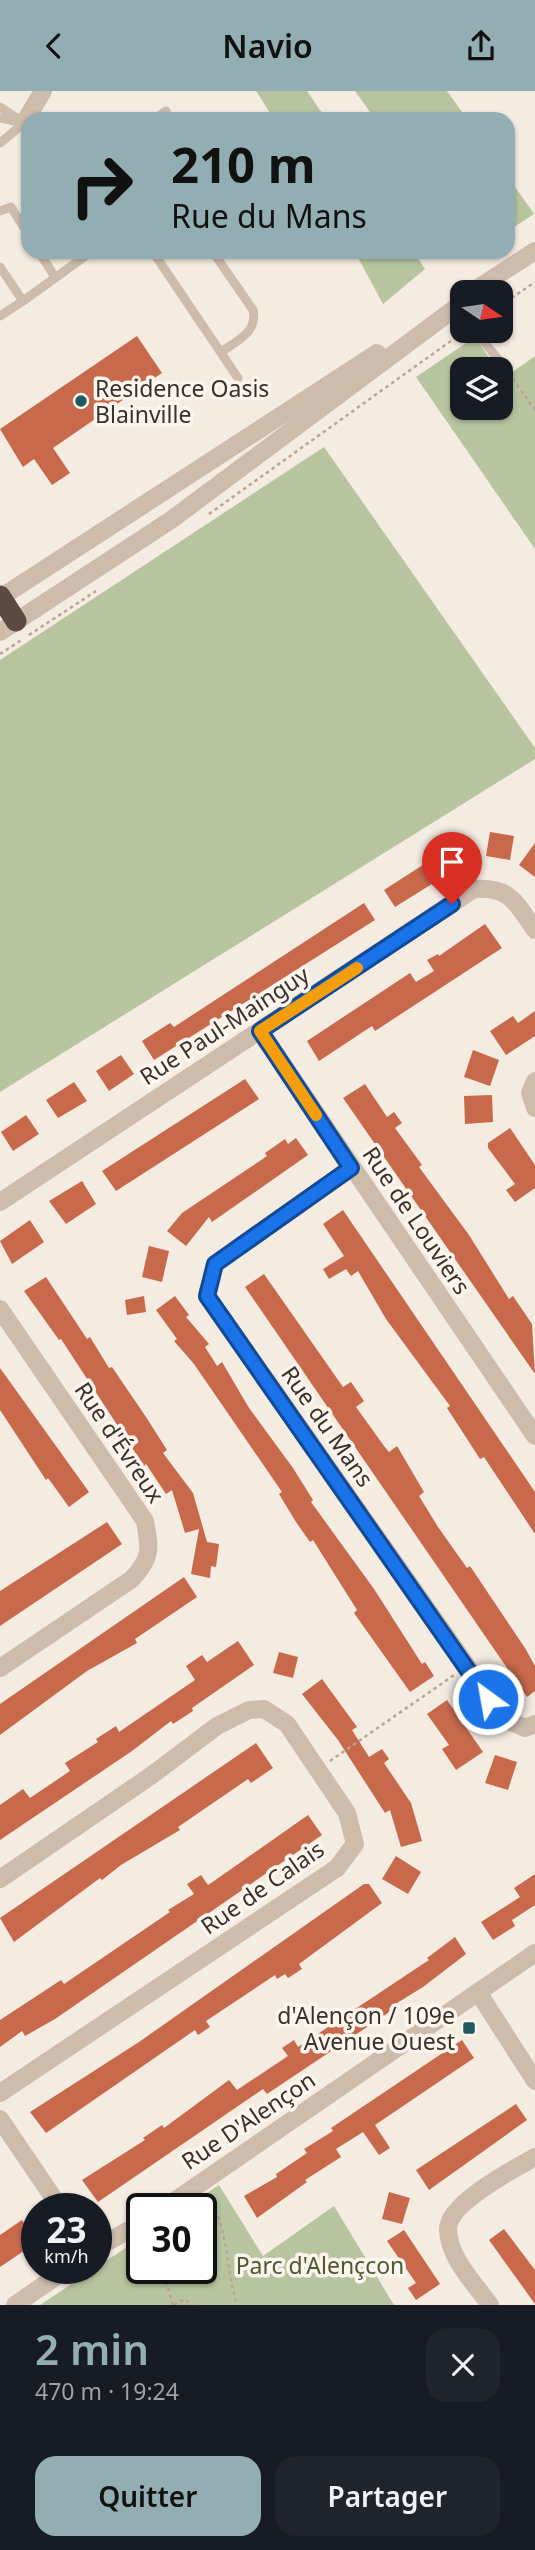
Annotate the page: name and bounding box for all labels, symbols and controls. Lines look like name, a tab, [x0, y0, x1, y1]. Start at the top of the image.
text: Navio	[222, 24, 313, 67]
icon: back	[35, 27, 73, 65]
icon: share	[462, 27, 500, 65]
text: 210 m	[171, 131, 316, 197]
icon: right	[56, 140, 147, 231]
text: Rue du Mans	[171, 194, 367, 237]
north arrow	[450, 280, 513, 343]
map controls	[450, 280, 513, 420]
button: layers	[450, 357, 513, 420]
place label: Residence Oasis Blainville	[95, 372, 269, 430]
marker: Residence Oasis Blainville	[73, 393, 89, 409]
pin	[422, 832, 482, 904]
icon: arrive	[433, 843, 471, 881]
street label: Rue Paul-Mainguy	[133, 958, 315, 1092]
street label: Rue de Louviers	[356, 1140, 478, 1300]
street label: Rue du Mans	[275, 1359, 381, 1493]
street label: Rue d'Évreux	[68, 1375, 172, 1509]
position arrow	[451, 1662, 525, 1736]
street label: Rue de Calais	[194, 1833, 330, 1941]
place label: d'Alençon / 109e Avenue Ouest	[277, 1999, 455, 2057]
marker: d'Alençon / 109e Avenue Ouest	[461, 2020, 477, 2036]
street label: Rue D'Alençon	[175, 2063, 321, 2177]
speed limit sign: 30	[126, 2193, 217, 2284]
text: 23	[46, 2206, 87, 2253]
text: km/h	[44, 2244, 89, 2268]
park label: Parc d'Alençcon	[236, 2249, 404, 2281]
text: 2 min	[35, 2320, 149, 2377]
button: close	[426, 2328, 500, 2402]
text: 470 m · 19:24	[35, 2375, 179, 2407]
button: Quitter	[35, 2456, 261, 2536]
button: Partager	[275, 2456, 500, 2536]

